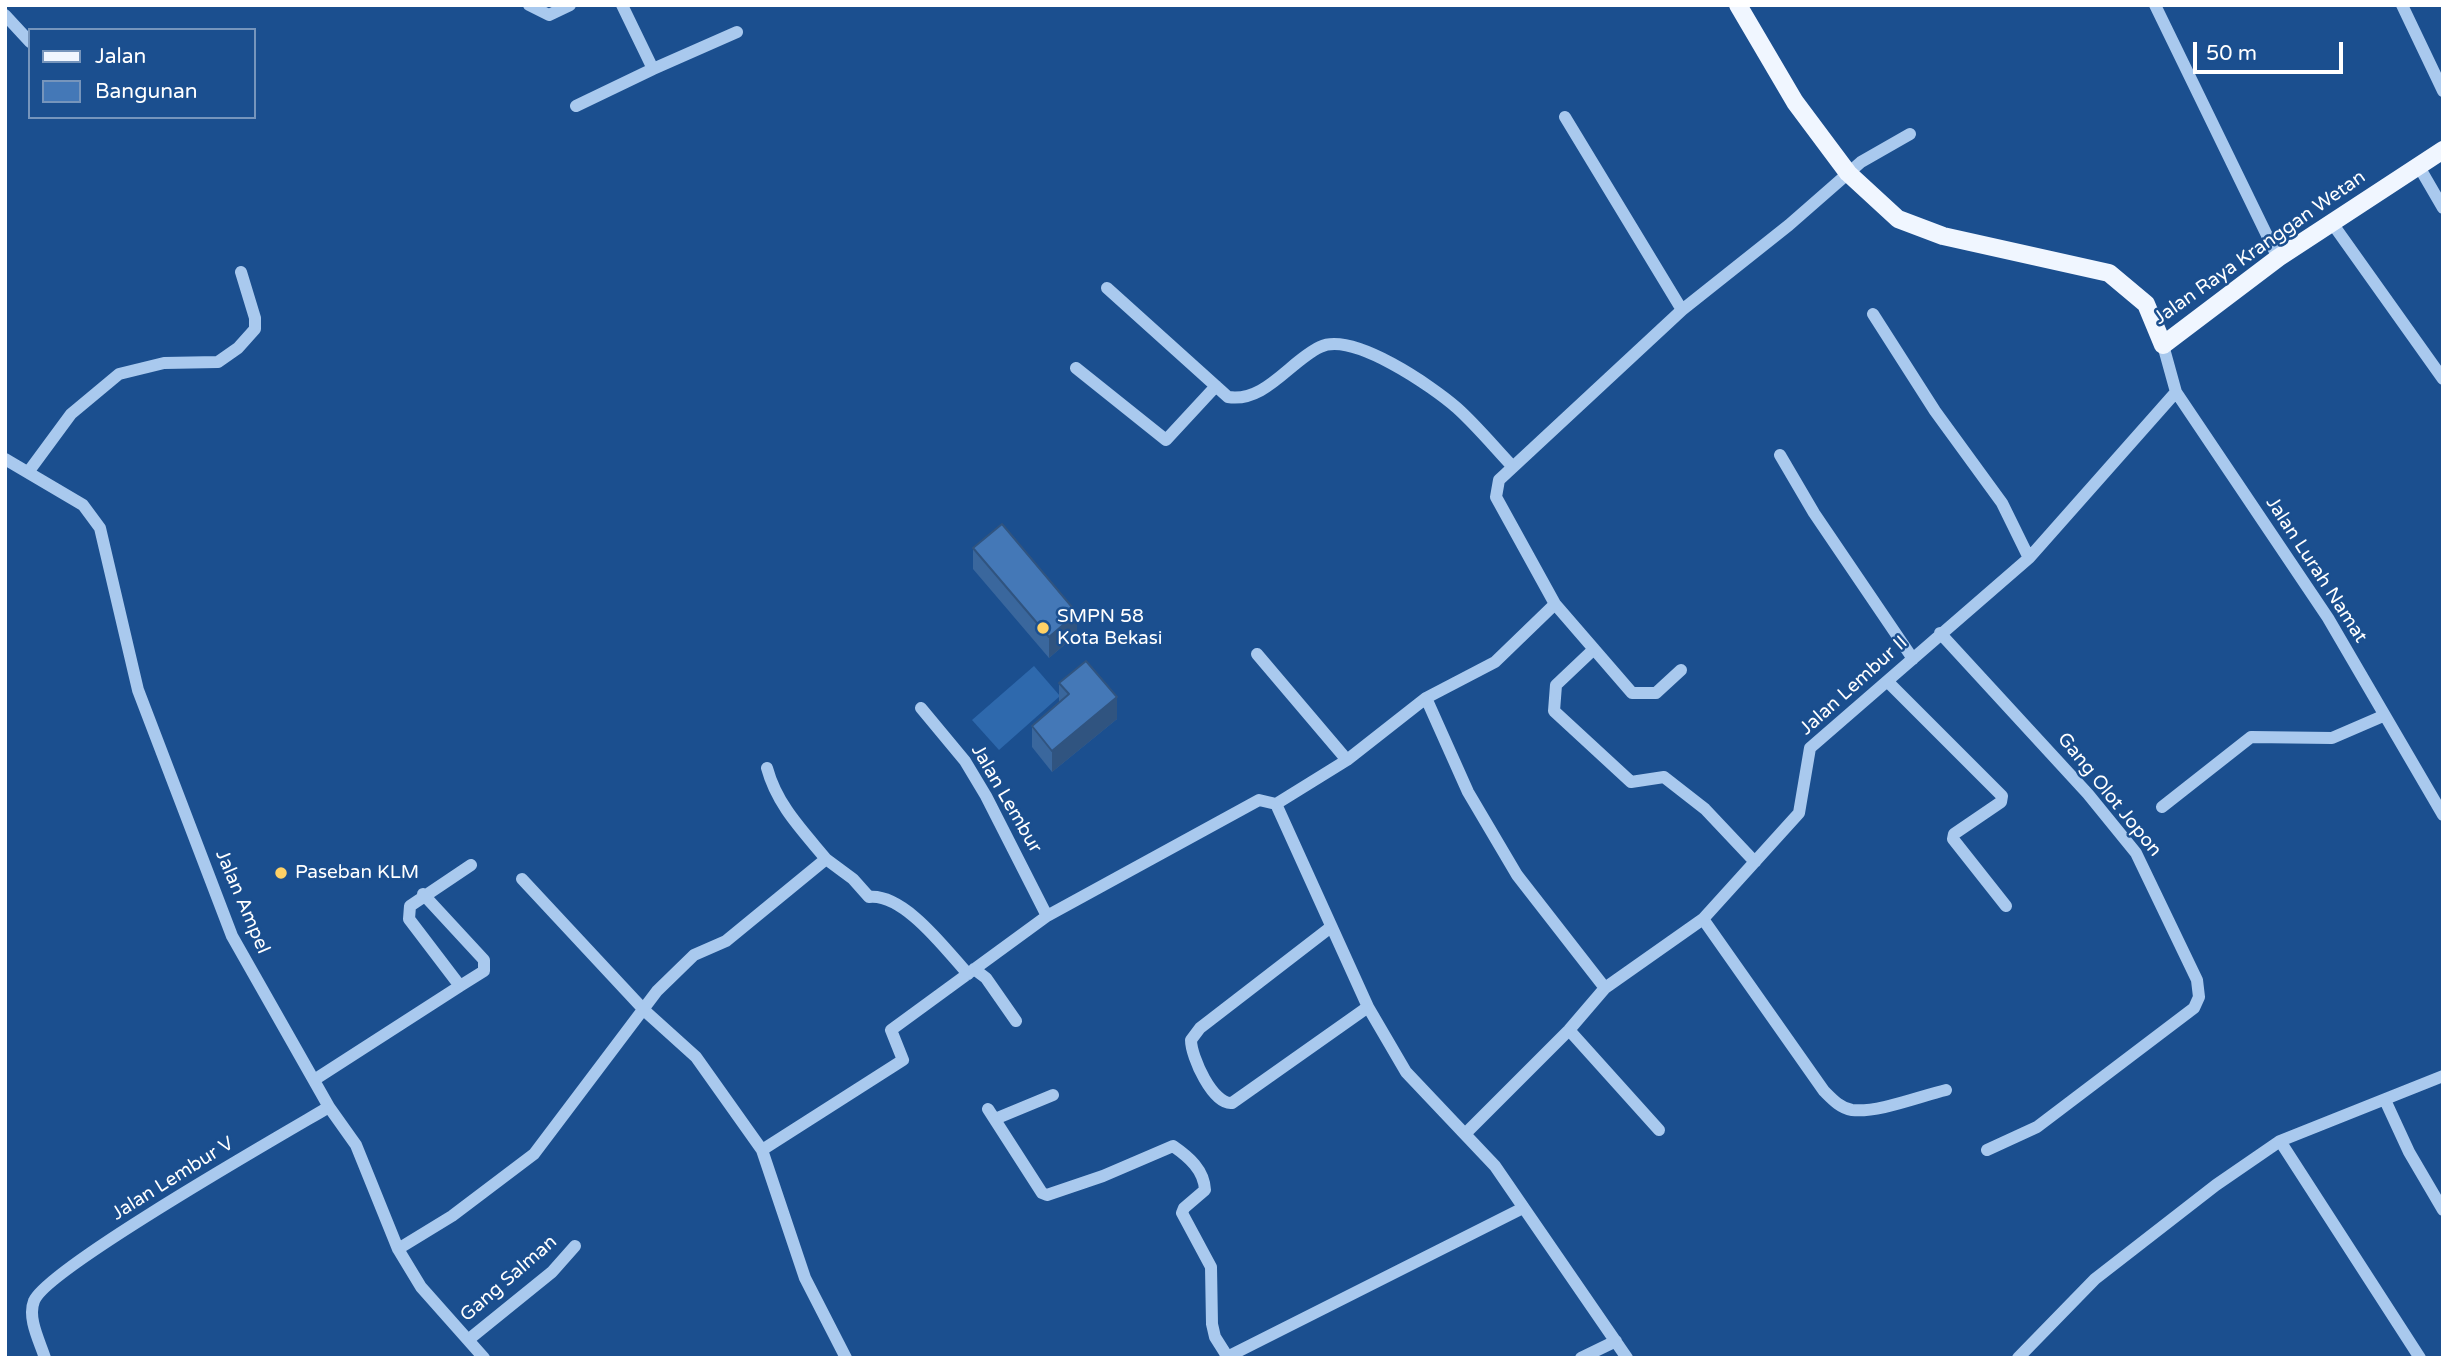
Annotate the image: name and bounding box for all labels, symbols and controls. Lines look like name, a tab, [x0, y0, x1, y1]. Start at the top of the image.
legend	[28, 28, 256, 119]
scale bar	[2196, 28, 2346, 72]
text: 50 m	[2206, 41, 2257, 66]
text: Jalan	[95, 44, 146, 69]
text: Bangunan	[95, 79, 198, 104]
street label: Jalan Raya Kranggan Wetan	[2150, 166, 2370, 330]
street label: Jalan Lurah Namat	[2260, 493, 2372, 647]
place label: SMPN 58 Kota Bekasi	[1057, 606, 1163, 650]
marker: SMPN 58 Kota Bekasi	[1035, 620, 1051, 636]
street label: Jalan Lembur II	[1795, 632, 1913, 740]
street label: Gang Olot Jopon	[2052, 728, 2166, 862]
street label: Jalan Lembur	[966, 741, 1046, 857]
street label: Jalan Ampel	[210, 847, 274, 957]
place label: Paseban KLM	[295, 862, 419, 884]
marker: Paseban KLM	[273, 865, 289, 881]
street label: Jalan Lembur V	[108, 1132, 238, 1226]
street label: Gang Salman	[456, 1231, 562, 1327]

